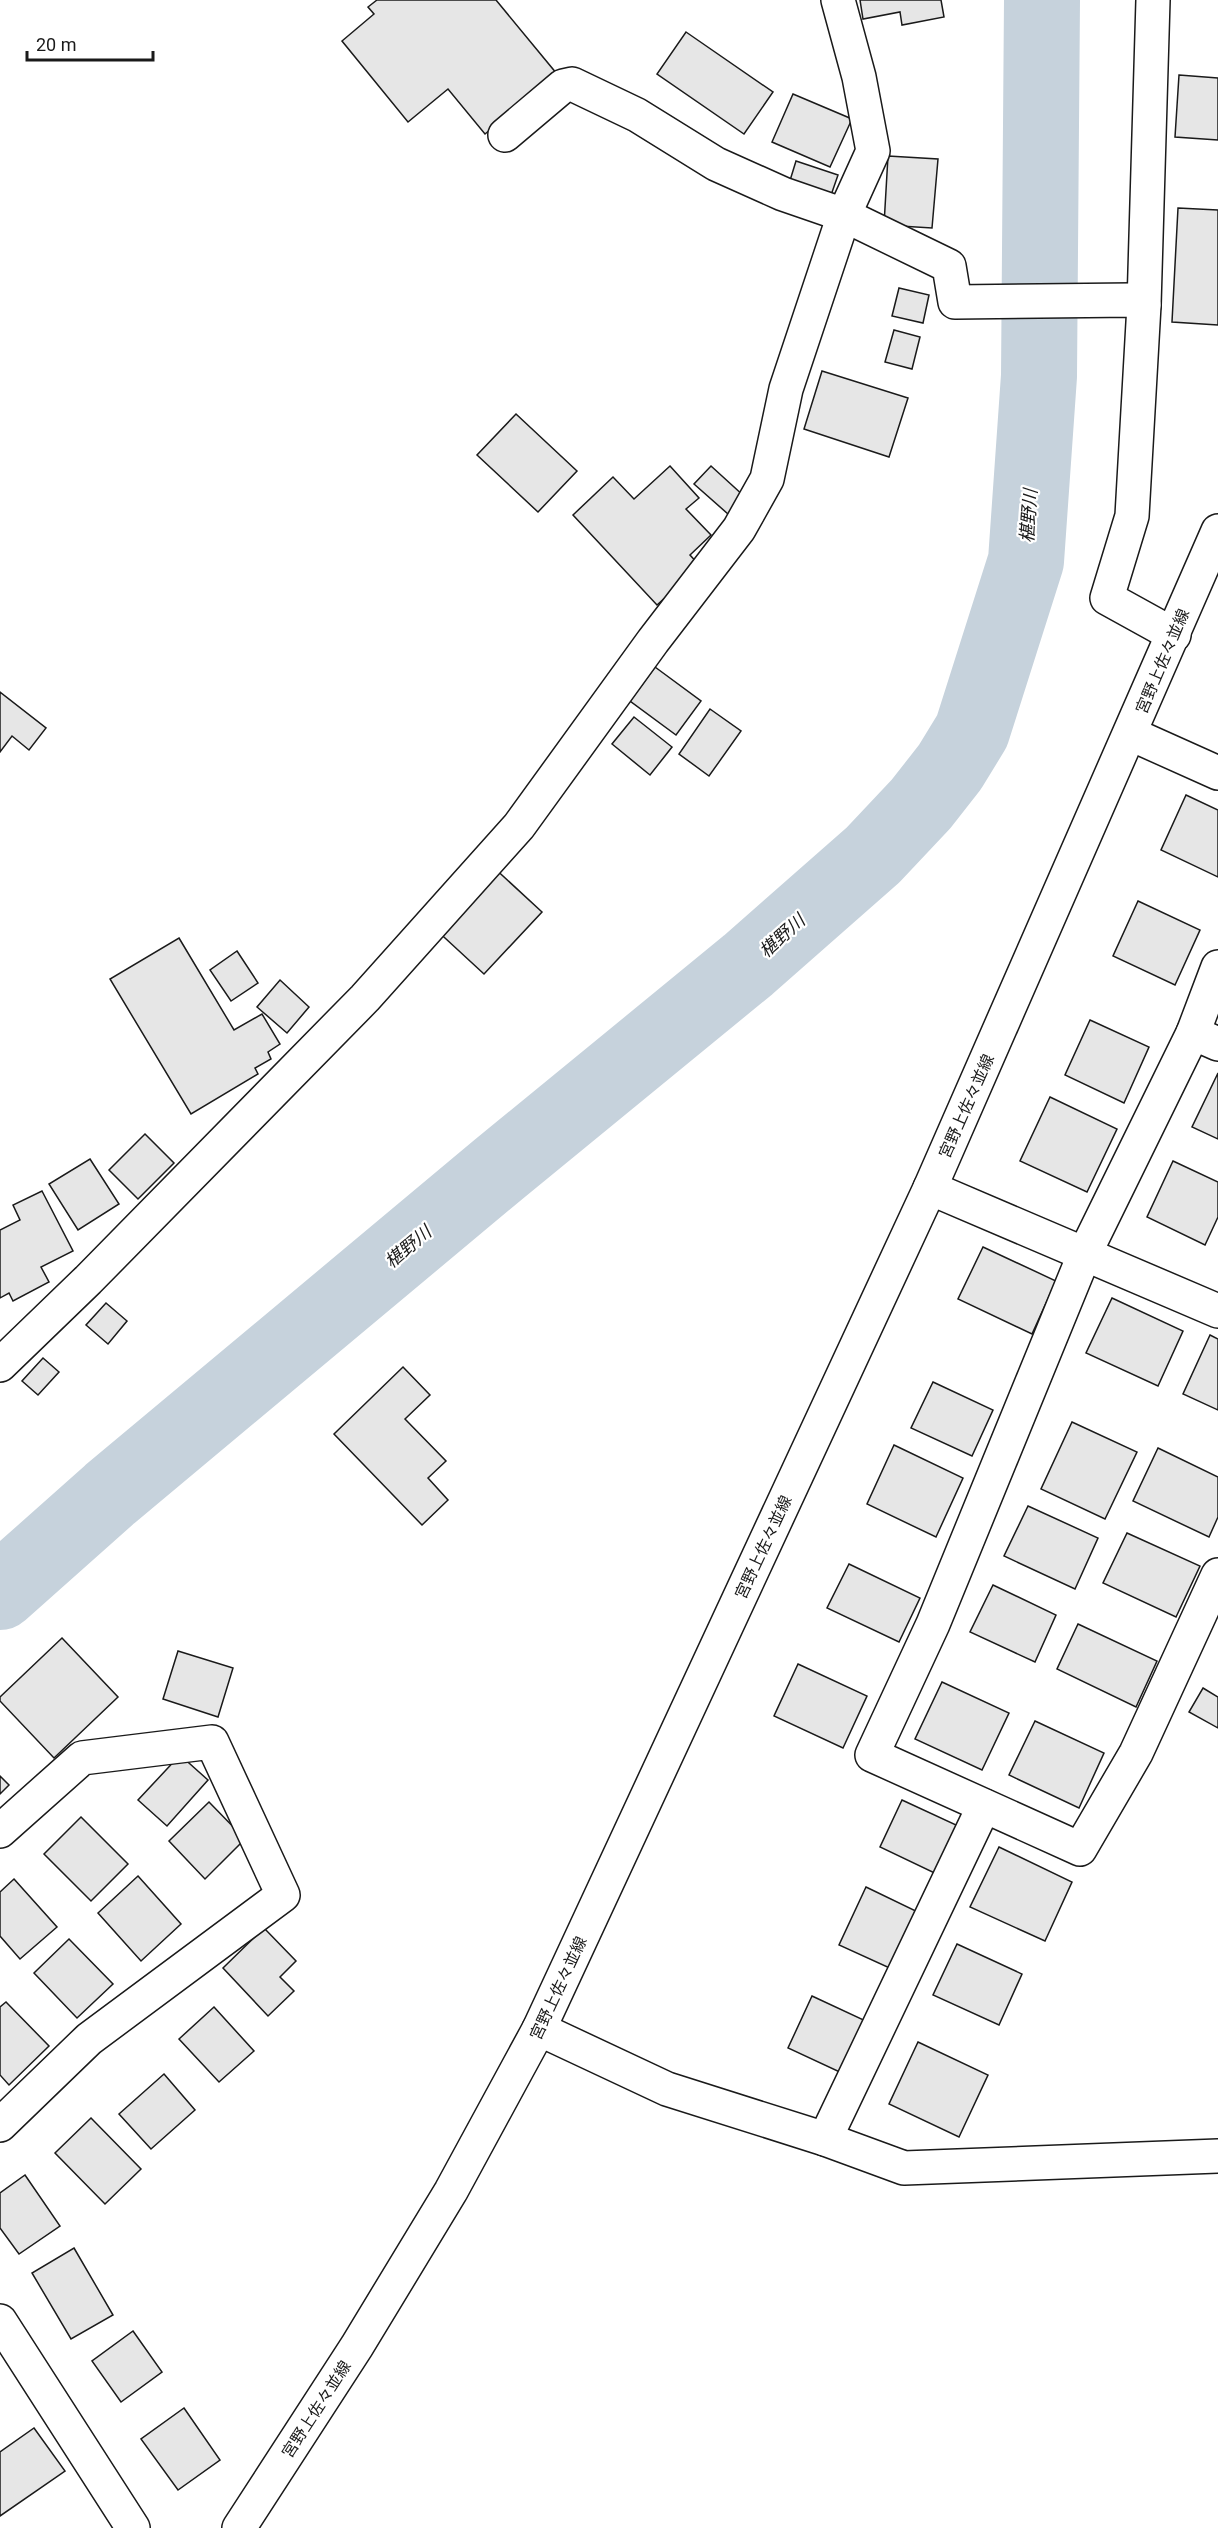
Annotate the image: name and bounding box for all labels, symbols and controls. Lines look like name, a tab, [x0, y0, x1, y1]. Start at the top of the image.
scale bar	[27, 24, 153, 62]
text: 20 m	[36, 34, 76, 55]
water label: 椹野川	[1016, 486, 1041, 544]
street label: 宮野上佐々並線	[1132, 606, 1193, 716]
water label: 椹野川	[755, 908, 810, 961]
street label: 宮野上佐々並線	[935, 1051, 998, 1161]
water label: 椹野川	[380, 1220, 437, 1272]
street label: 宮野上佐々並線	[731, 1492, 796, 1602]
street label: 宮野上佐々並線	[526, 1933, 591, 2043]
street label: 宮野上佐々並線	[278, 2357, 355, 2461]

